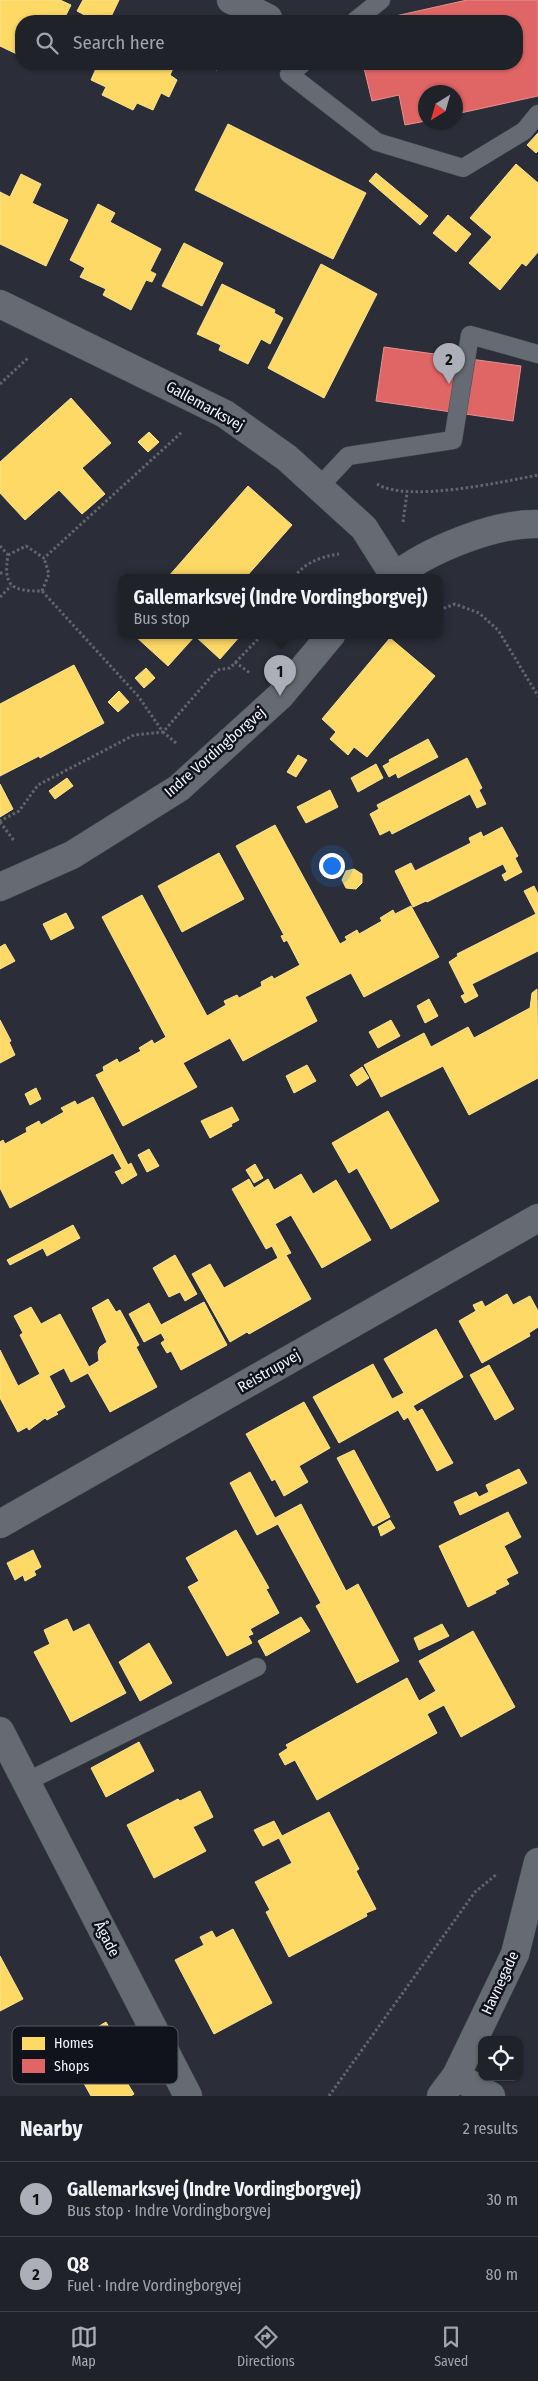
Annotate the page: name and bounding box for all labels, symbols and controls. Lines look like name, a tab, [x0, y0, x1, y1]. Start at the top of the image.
search box	[15, 15, 523, 70]
icon: search	[33, 29, 61, 57]
text: Search here	[73, 31, 165, 54]
north arrow	[418, 85, 463, 130]
pin: 2	[433, 343, 465, 384]
street label: Gallemarksvej	[163, 377, 247, 435]
popup	[118, 574, 443, 639]
text: Gallemarksvej (Indre Vordingborgvej)	[134, 586, 427, 609]
text: Bus stop	[134, 609, 190, 628]
pin: 1	[264, 655, 296, 696]
street label: Indre Vordingborgvej	[161, 703, 269, 801]
your location	[319, 853, 345, 879]
street label: Reistrupvej	[235, 1346, 303, 1396]
street label: Ågade	[90, 1918, 124, 1960]
street label: Havnegade	[478, 1948, 522, 2018]
legend	[12, 2026, 178, 2084]
text: Homes	[54, 2035, 94, 2052]
map controls	[478, 2036, 523, 2081]
button: locate	[478, 2036, 523, 2081]
text: Shops	[54, 2058, 89, 2075]
text: Nearby	[20, 2116, 82, 2142]
text: 2 results	[463, 2119, 518, 2138]
text: Gallemarksvej (Indre Vordingborgvej)	[67, 2178, 361, 2201]
text: 1	[33, 2190, 39, 2209]
text: 30 m	[486, 2190, 518, 2209]
text: Bus stop · Indre Vordingborgvej	[67, 2201, 271, 2220]
text: Q8	[67, 2253, 89, 2276]
text: 2	[32, 2265, 40, 2284]
text: 80 m	[486, 2265, 518, 2284]
text: Fuel · Indre Vordingborgvej	[67, 2276, 241, 2295]
tab: Map	[70, 2323, 98, 2370]
tab: Directions	[237, 2323, 295, 2370]
tab: Saved	[434, 2323, 468, 2370]

